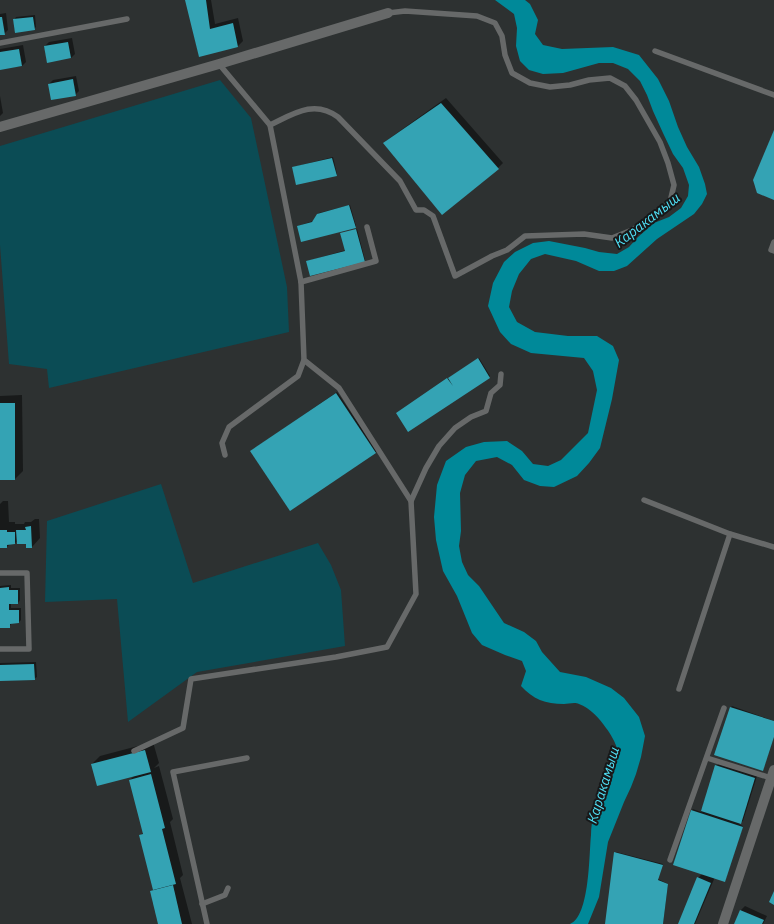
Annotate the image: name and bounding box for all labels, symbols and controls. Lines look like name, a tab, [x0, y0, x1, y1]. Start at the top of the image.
water label: Каракамыш	[610, 189, 684, 251]
water label: Каракамыш	[583, 745, 623, 825]

